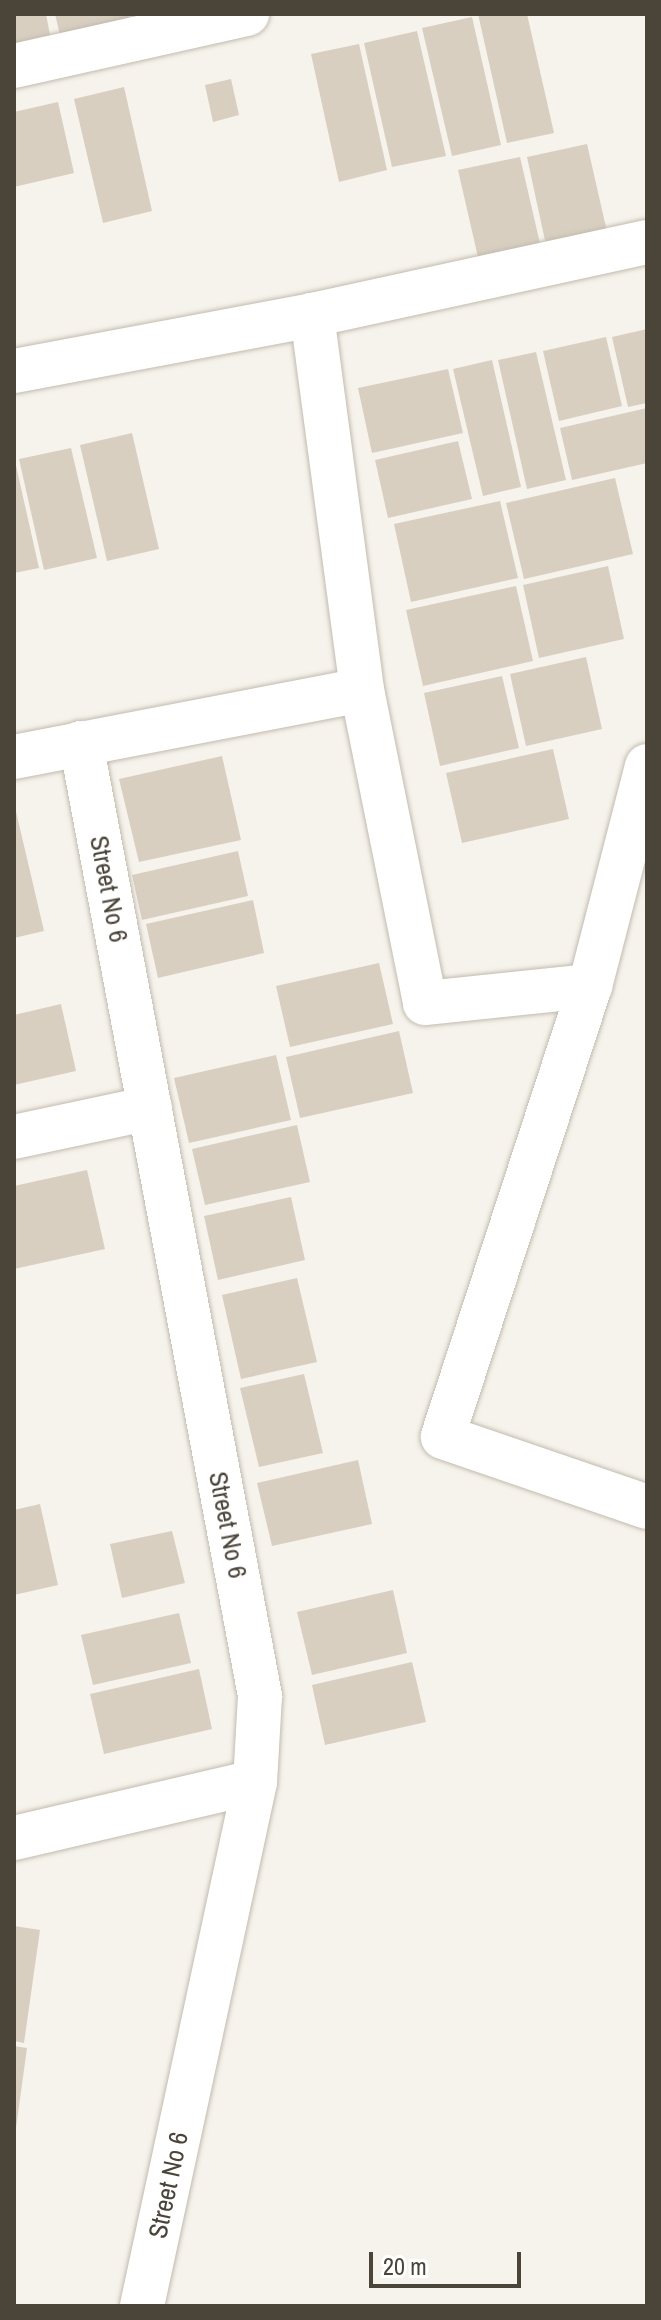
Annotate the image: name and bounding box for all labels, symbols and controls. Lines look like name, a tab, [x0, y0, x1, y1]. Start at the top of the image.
street label: Street No 6	[83, 833, 135, 945]
street label: Street No 6	[202, 1469, 254, 1581]
street label: Street No 6	[142, 2129, 194, 2241]
scale bar	[373, 2236, 525, 2286]
text: 20 m	[383, 2250, 427, 2282]

